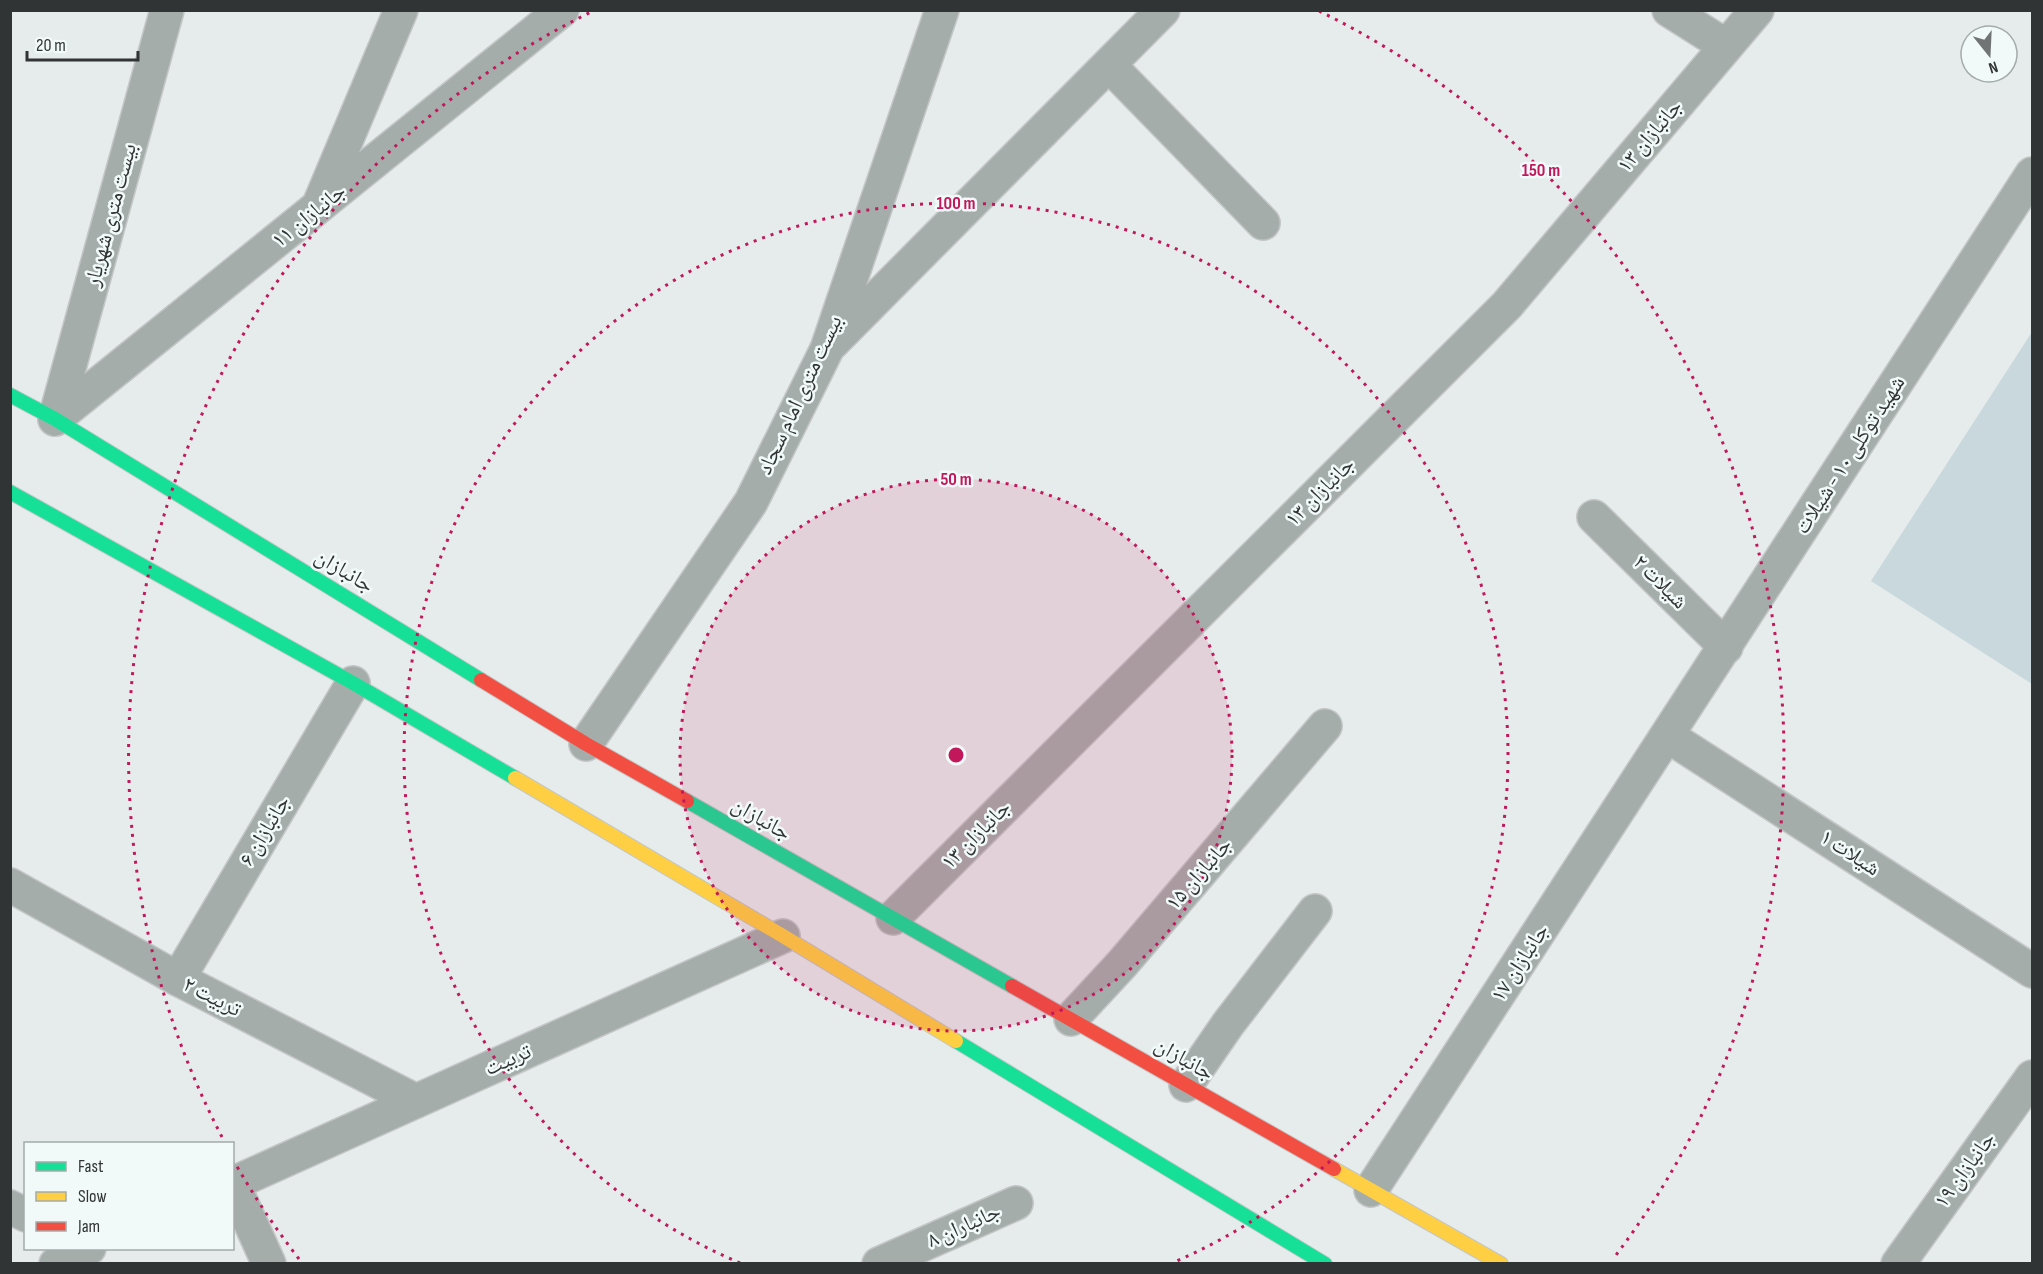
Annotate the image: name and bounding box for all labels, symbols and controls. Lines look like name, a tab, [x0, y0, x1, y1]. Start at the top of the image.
scale bar	[27, 24, 138, 62]
north arrow	[1959, 24, 2019, 84]
text: 20 m	[36, 35, 66, 56]
text: N	[1986, 56, 2000, 77]
street label: جانبازان ۱۳	[1612, 94, 1688, 178]
street label: بیست متری شهریار	[79, 140, 143, 291]
text: 150 m	[1522, 160, 1560, 181]
street label: جانبازان ۱۱	[267, 178, 351, 254]
text: 100 m	[937, 193, 976, 214]
street label: بیست متری امام سجاد	[751, 311, 849, 479]
street label: شهید توکلی ۱۰ - شیلات	[1789, 371, 1911, 539]
street label: جانبازان ۱۳	[1280, 452, 1360, 532]
text: 50 m	[940, 469, 972, 490]
street label: جانبازان	[310, 543, 378, 599]
street label: شیلات ۲	[1627, 549, 1693, 615]
centre of rings	[946, 745, 966, 765]
street label: جانبازان ۶	[233, 791, 297, 871]
street label: جانبازان	[726, 791, 796, 847]
street label: جانبازان ۱۳	[936, 795, 1016, 875]
street label: شیلات ۱	[1815, 824, 1885, 882]
street label: جانبازان ۱۵	[1160, 832, 1238, 916]
street label: جانبازان ۱۷	[1485, 919, 1555, 1007]
street label: تربیت ۲	[178, 971, 246, 1023]
street label: جانبازان	[1149, 1031, 1219, 1087]
street label: تربیت	[480, 1038, 536, 1082]
street label: جانبازان ۱۹	[1928, 1127, 2002, 1213]
legend	[24, 1142, 234, 1250]
text: Fast	[78, 1156, 104, 1177]
text: Slow	[78, 1186, 107, 1207]
street label: جانباران ۸	[923, 1198, 1005, 1254]
text: Jam	[77, 1216, 100, 1237]

